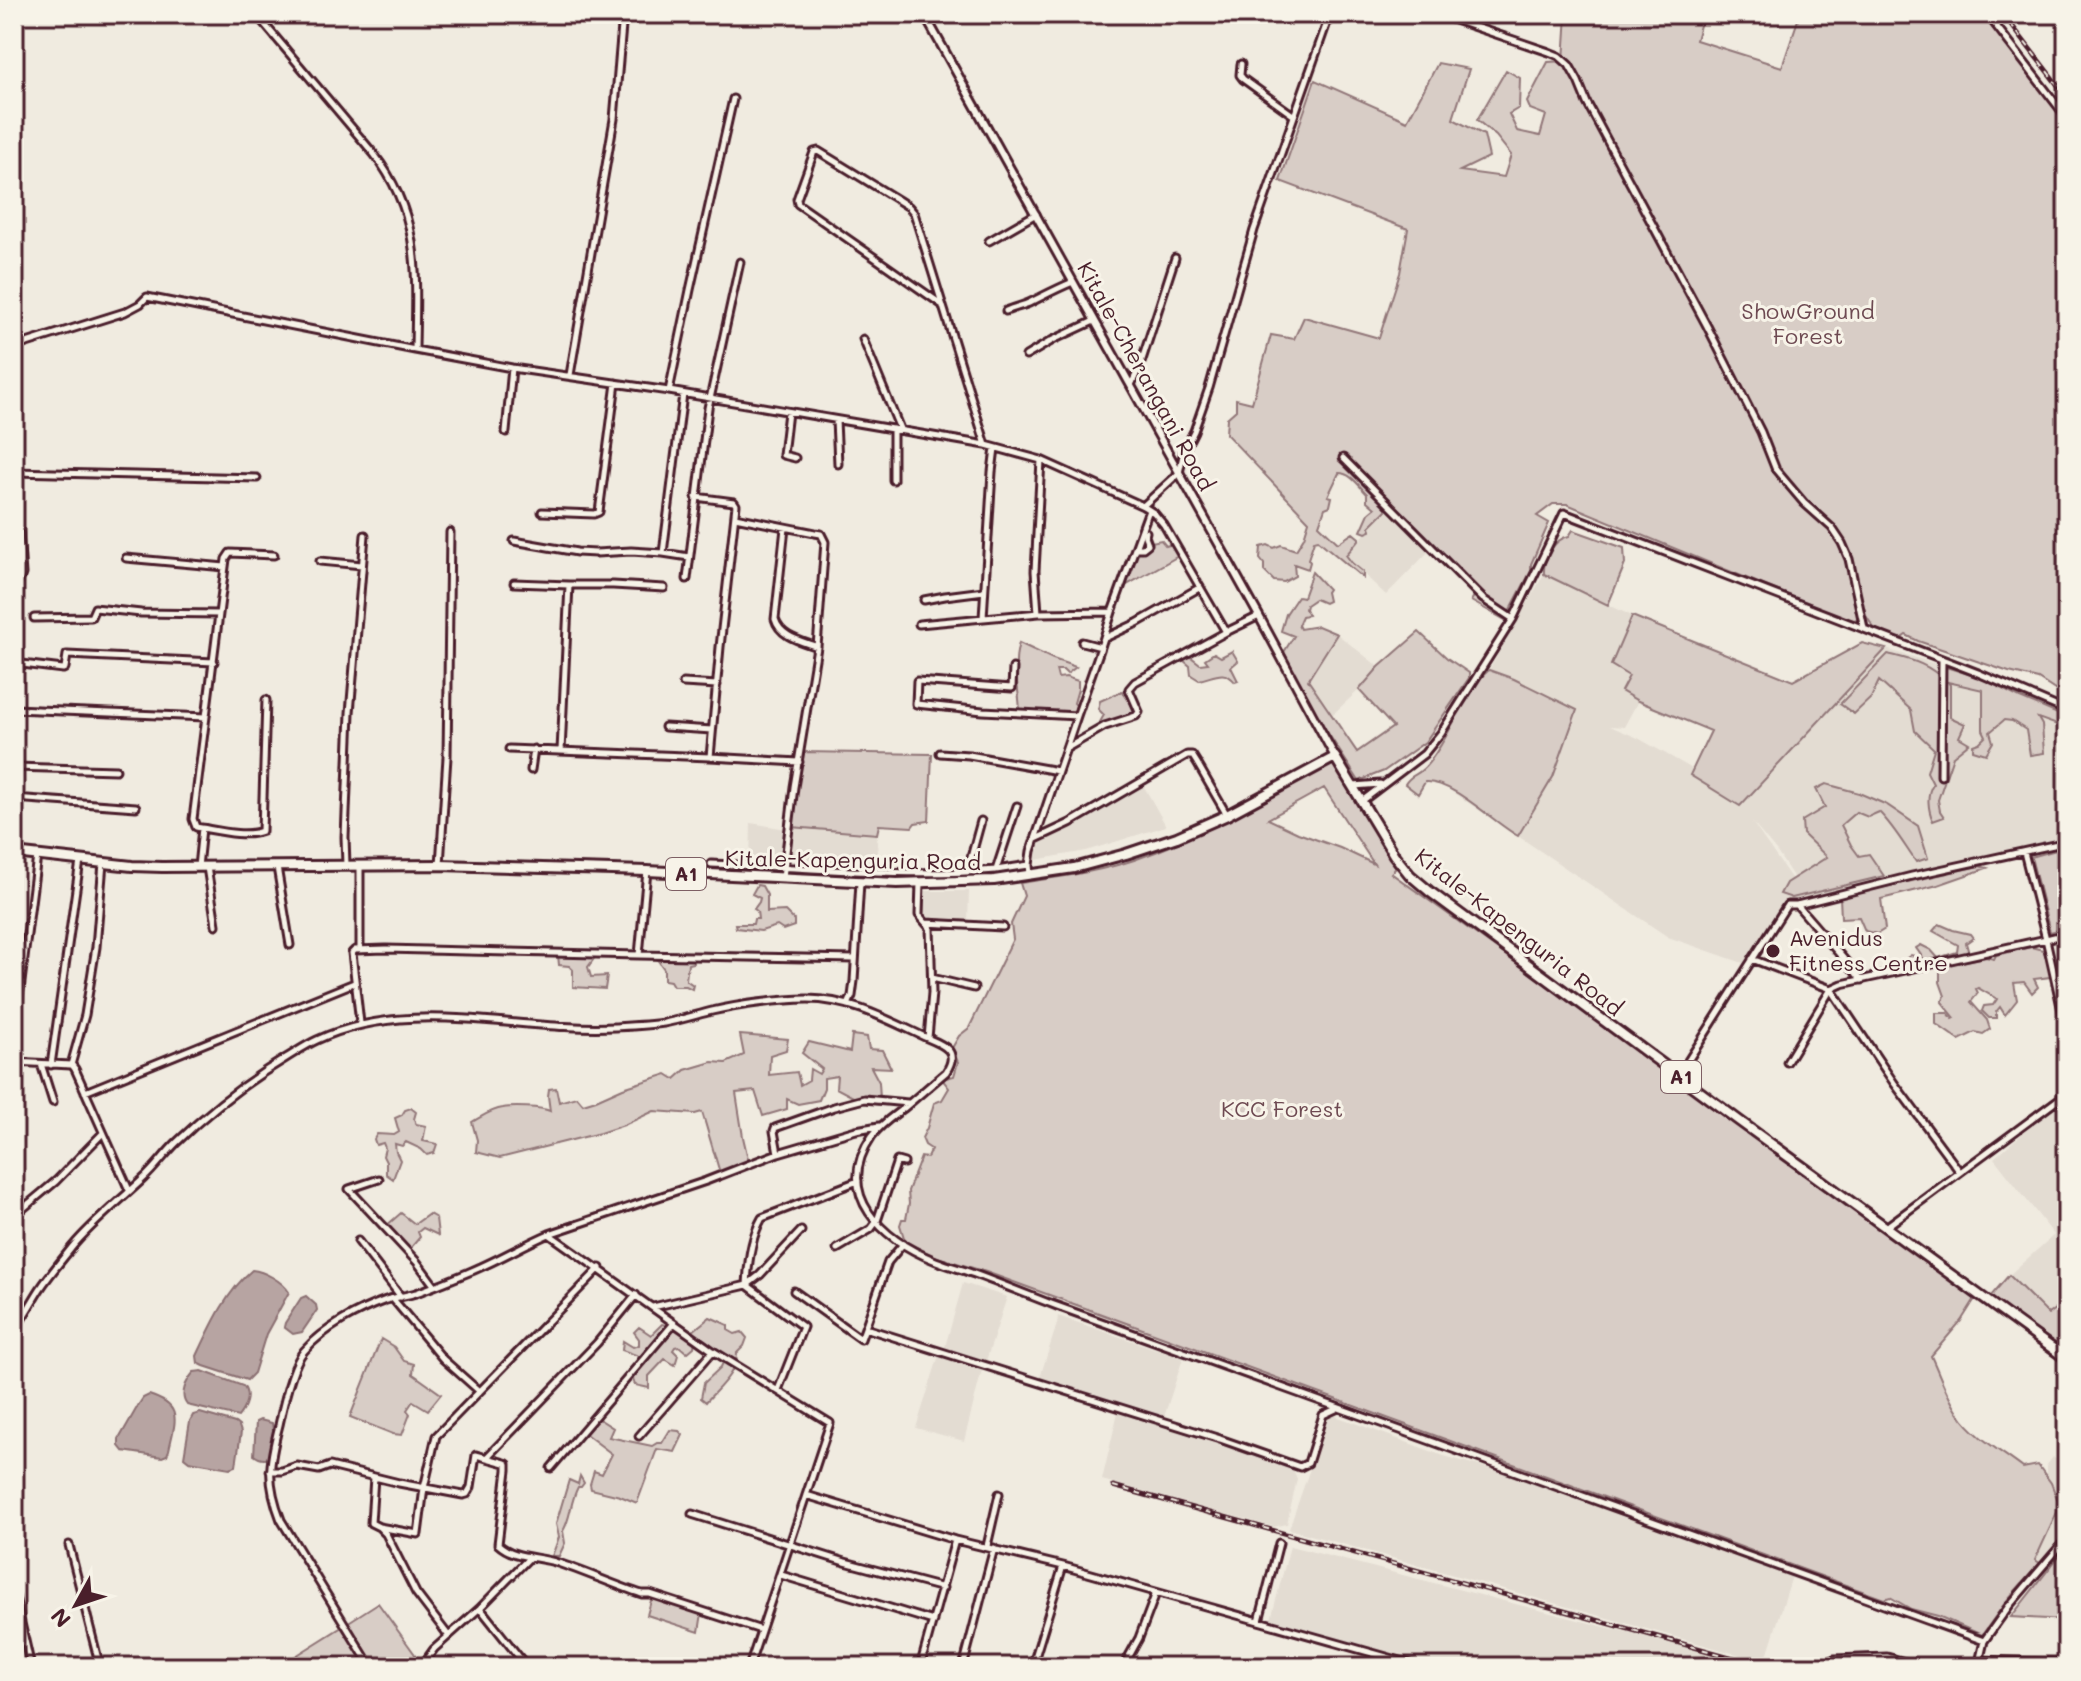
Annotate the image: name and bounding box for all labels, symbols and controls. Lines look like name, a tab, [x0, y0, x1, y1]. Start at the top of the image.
street label: Kitale-Cherangani Road	[1071, 256, 1222, 496]
park label: ShowGround Forest	[1741, 296, 1875, 350]
street label: Kitale-Kapenguria Road	[1409, 841, 1629, 1022]
street label: Kitale-Kapenguria Road	[725, 843, 982, 876]
road number: A1	[666, 858, 706, 890]
place label: Avenidus Fitness Centre	[1789, 923, 1948, 977]
marker: Avenidus Fitness Centre	[1764, 942, 1782, 960]
road number: A1	[1661, 1061, 1701, 1093]
park label: KCC Forest	[1221, 1094, 1343, 1123]
north arrow	[36, 1565, 116, 1645]
text: N	[44, 1602, 77, 1634]

